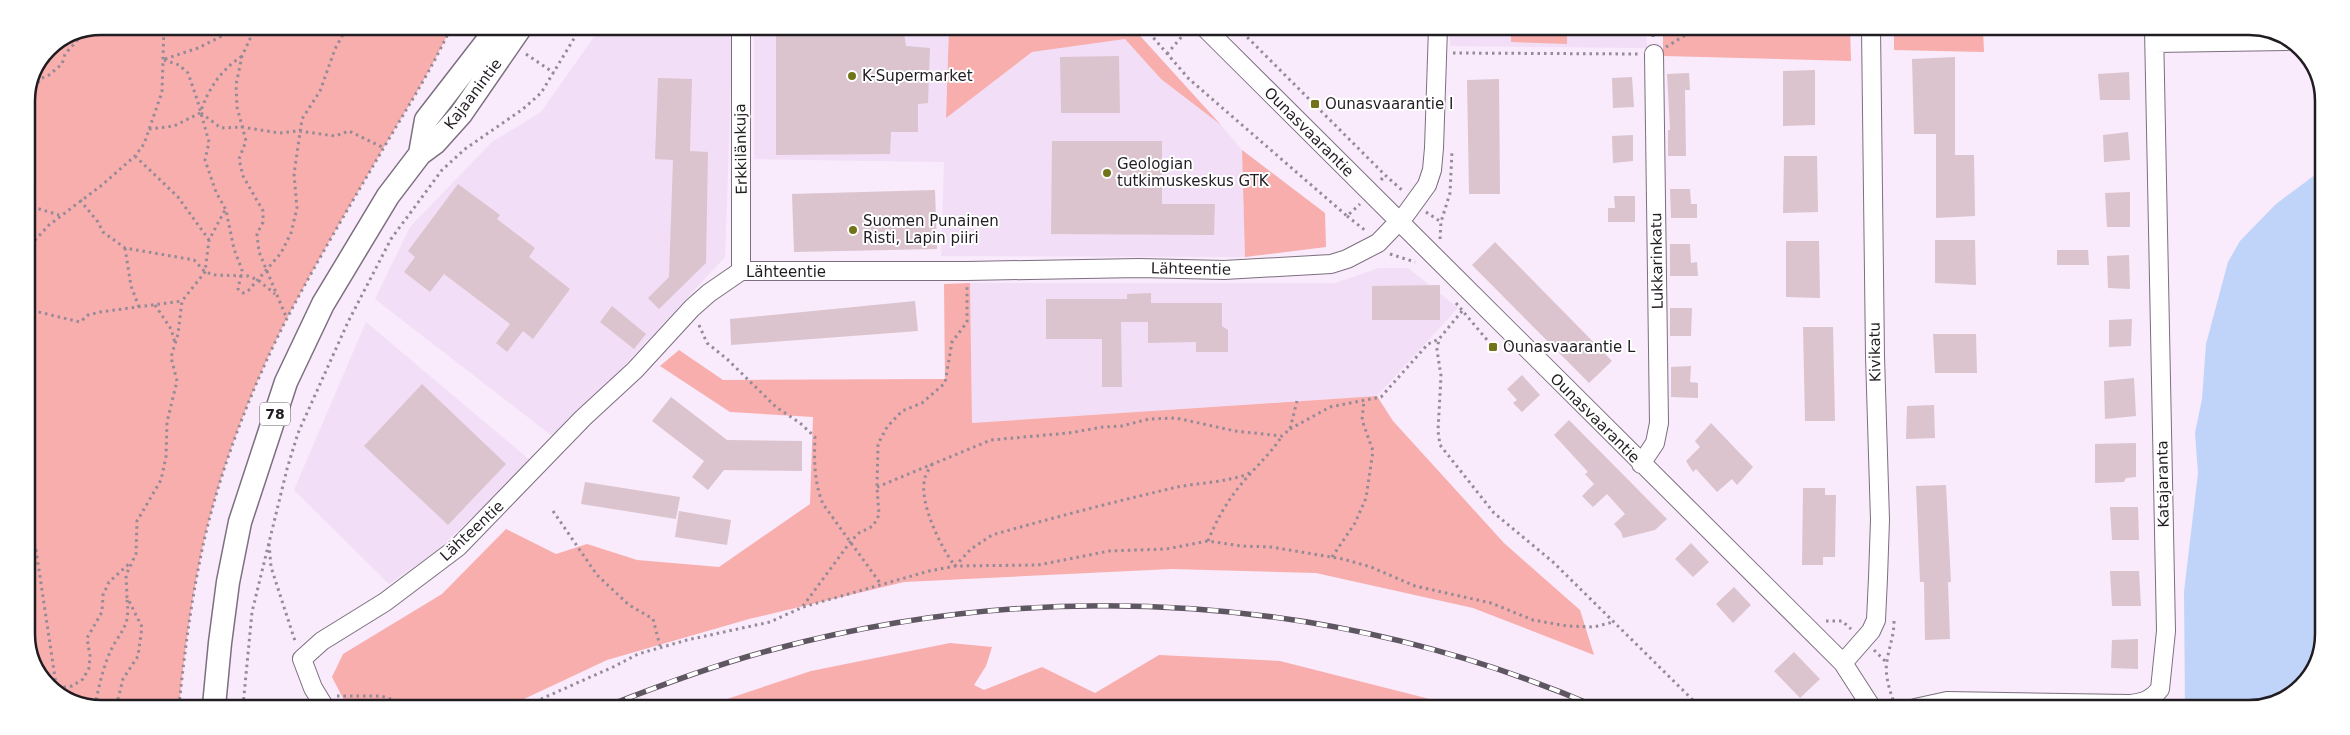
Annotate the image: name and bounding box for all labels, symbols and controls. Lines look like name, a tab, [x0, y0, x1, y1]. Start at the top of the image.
street label: Kajaanintie	[441, 55, 505, 133]
place label: K-Supermarket	[862, 67, 973, 85]
marker: K-Supermarket	[846, 70, 858, 82]
street label: Ounasvaarantie	[1260, 83, 1358, 181]
place label: Ounasvaarantie I	[1325, 95, 1453, 113]
marker: Ounasvaarantie I	[1309, 98, 1321, 110]
street label: Erkkilänkuja	[731, 103, 751, 195]
place label: Geologian tutkimuskeskus GTK	[1117, 155, 1270, 190]
marker: Geologian tutkimuskeskus GTK	[1101, 167, 1113, 179]
place label: Suomen Punainen Risti, Lapin piiri	[863, 212, 999, 247]
street label: Lukkarinkatu	[1647, 212, 1667, 310]
marker: Suomen Punainen Risti, Lapin piiri	[847, 224, 859, 236]
street label: Lähteentie	[1151, 259, 1231, 279]
street label: Lähteentie	[746, 263, 826, 281]
street label: Kivikatu	[1865, 322, 1885, 382]
place label: Ounasvaarantie L	[1503, 338, 1636, 356]
marker: Ounasvaarantie L	[1487, 341, 1499, 353]
street label: Ounasvaarantie	[1546, 369, 1644, 467]
road number: 78	[260, 402, 290, 426]
street label: Katajaranta	[2153, 440, 2173, 528]
street label: Lähteentie	[437, 497, 507, 565]

